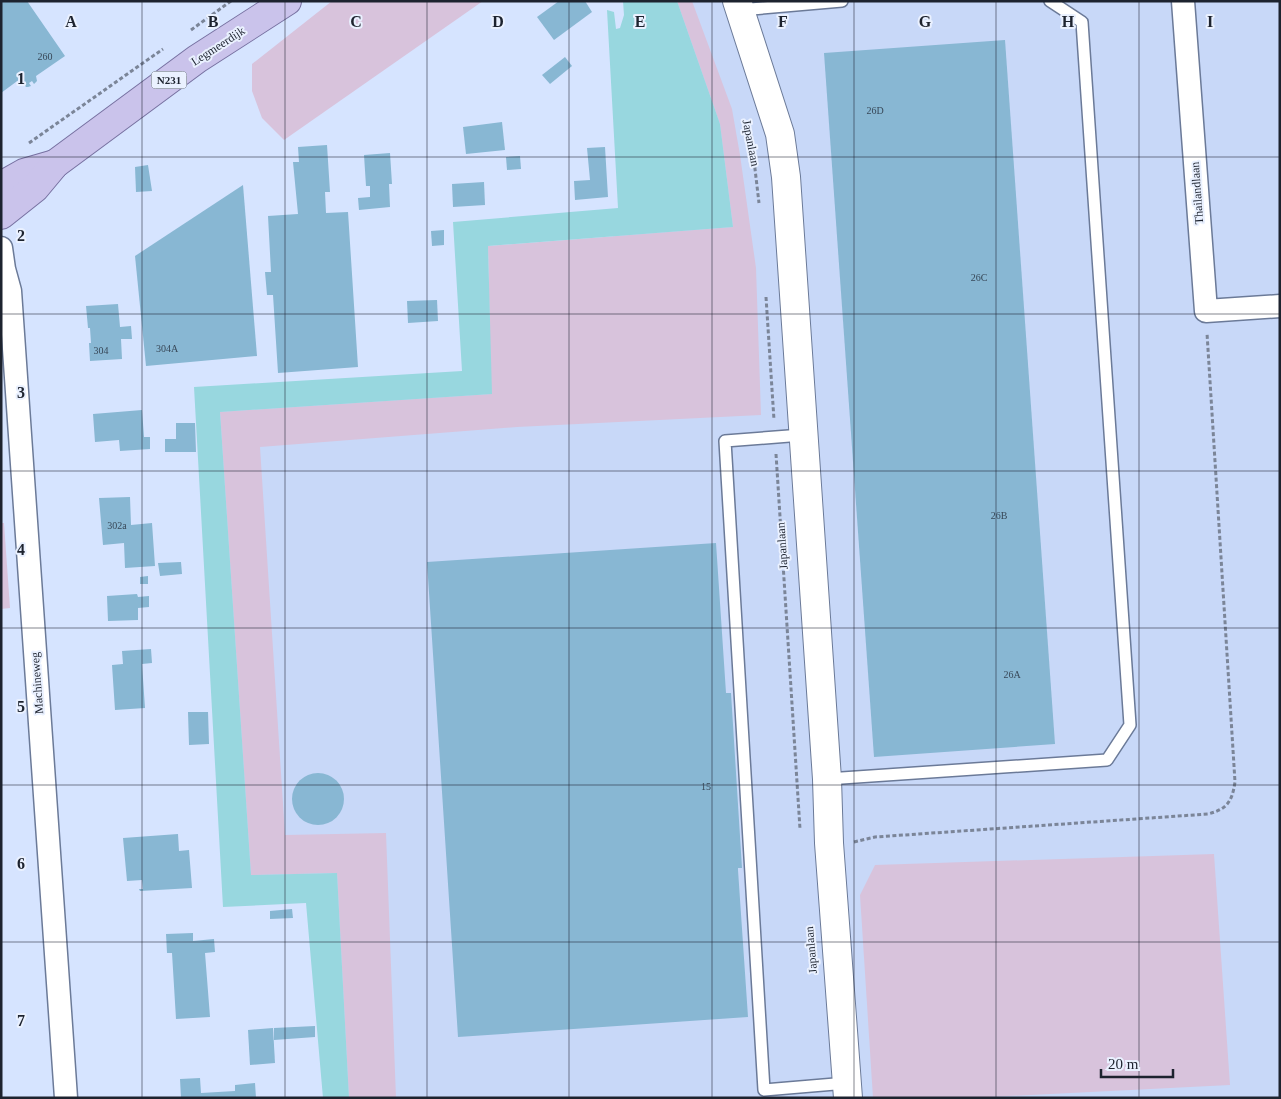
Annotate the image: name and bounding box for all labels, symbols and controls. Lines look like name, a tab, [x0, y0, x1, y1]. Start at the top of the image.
text: A	[65, 13, 77, 30]
text: B	[208, 13, 219, 30]
text: C	[350, 13, 362, 30]
text: D	[492, 13, 504, 30]
text: E	[635, 13, 645, 30]
text: F	[778, 13, 788, 30]
text: G	[919, 13, 932, 30]
text: H	[1062, 13, 1075, 30]
text: I	[1207, 13, 1213, 30]
street label: Legmeerdijk	[188, 23, 248, 69]
house number: 260	[38, 51, 53, 62]
text: 1	[17, 70, 25, 87]
road number: N231	[152, 72, 186, 88]
house number: 26D	[866, 105, 884, 116]
street label: Japanlaan	[740, 118, 762, 168]
street label: Thailandlaan	[1188, 161, 1206, 225]
text: 2	[17, 227, 25, 244]
house number: 26C	[971, 272, 988, 283]
house number: 304A	[156, 343, 179, 354]
house number: 304	[94, 345, 109, 356]
text: 3	[17, 384, 25, 401]
house number: 26B	[991, 510, 1008, 521]
house number: 302a	[107, 520, 127, 531]
street label: Japanlaan	[773, 522, 791, 570]
text: 4	[17, 541, 25, 558]
street label: Machineweg	[28, 652, 46, 714]
house number: 26A	[1003, 669, 1021, 680]
text: 5	[17, 698, 25, 715]
house number: 15	[701, 781, 711, 792]
text: 6	[17, 855, 25, 872]
street label: Japanlaan	[802, 926, 820, 974]
text: 7	[17, 1012, 25, 1029]
scale bar	[1101, 1046, 1174, 1078]
text: 20 m	[1108, 1056, 1139, 1072]

